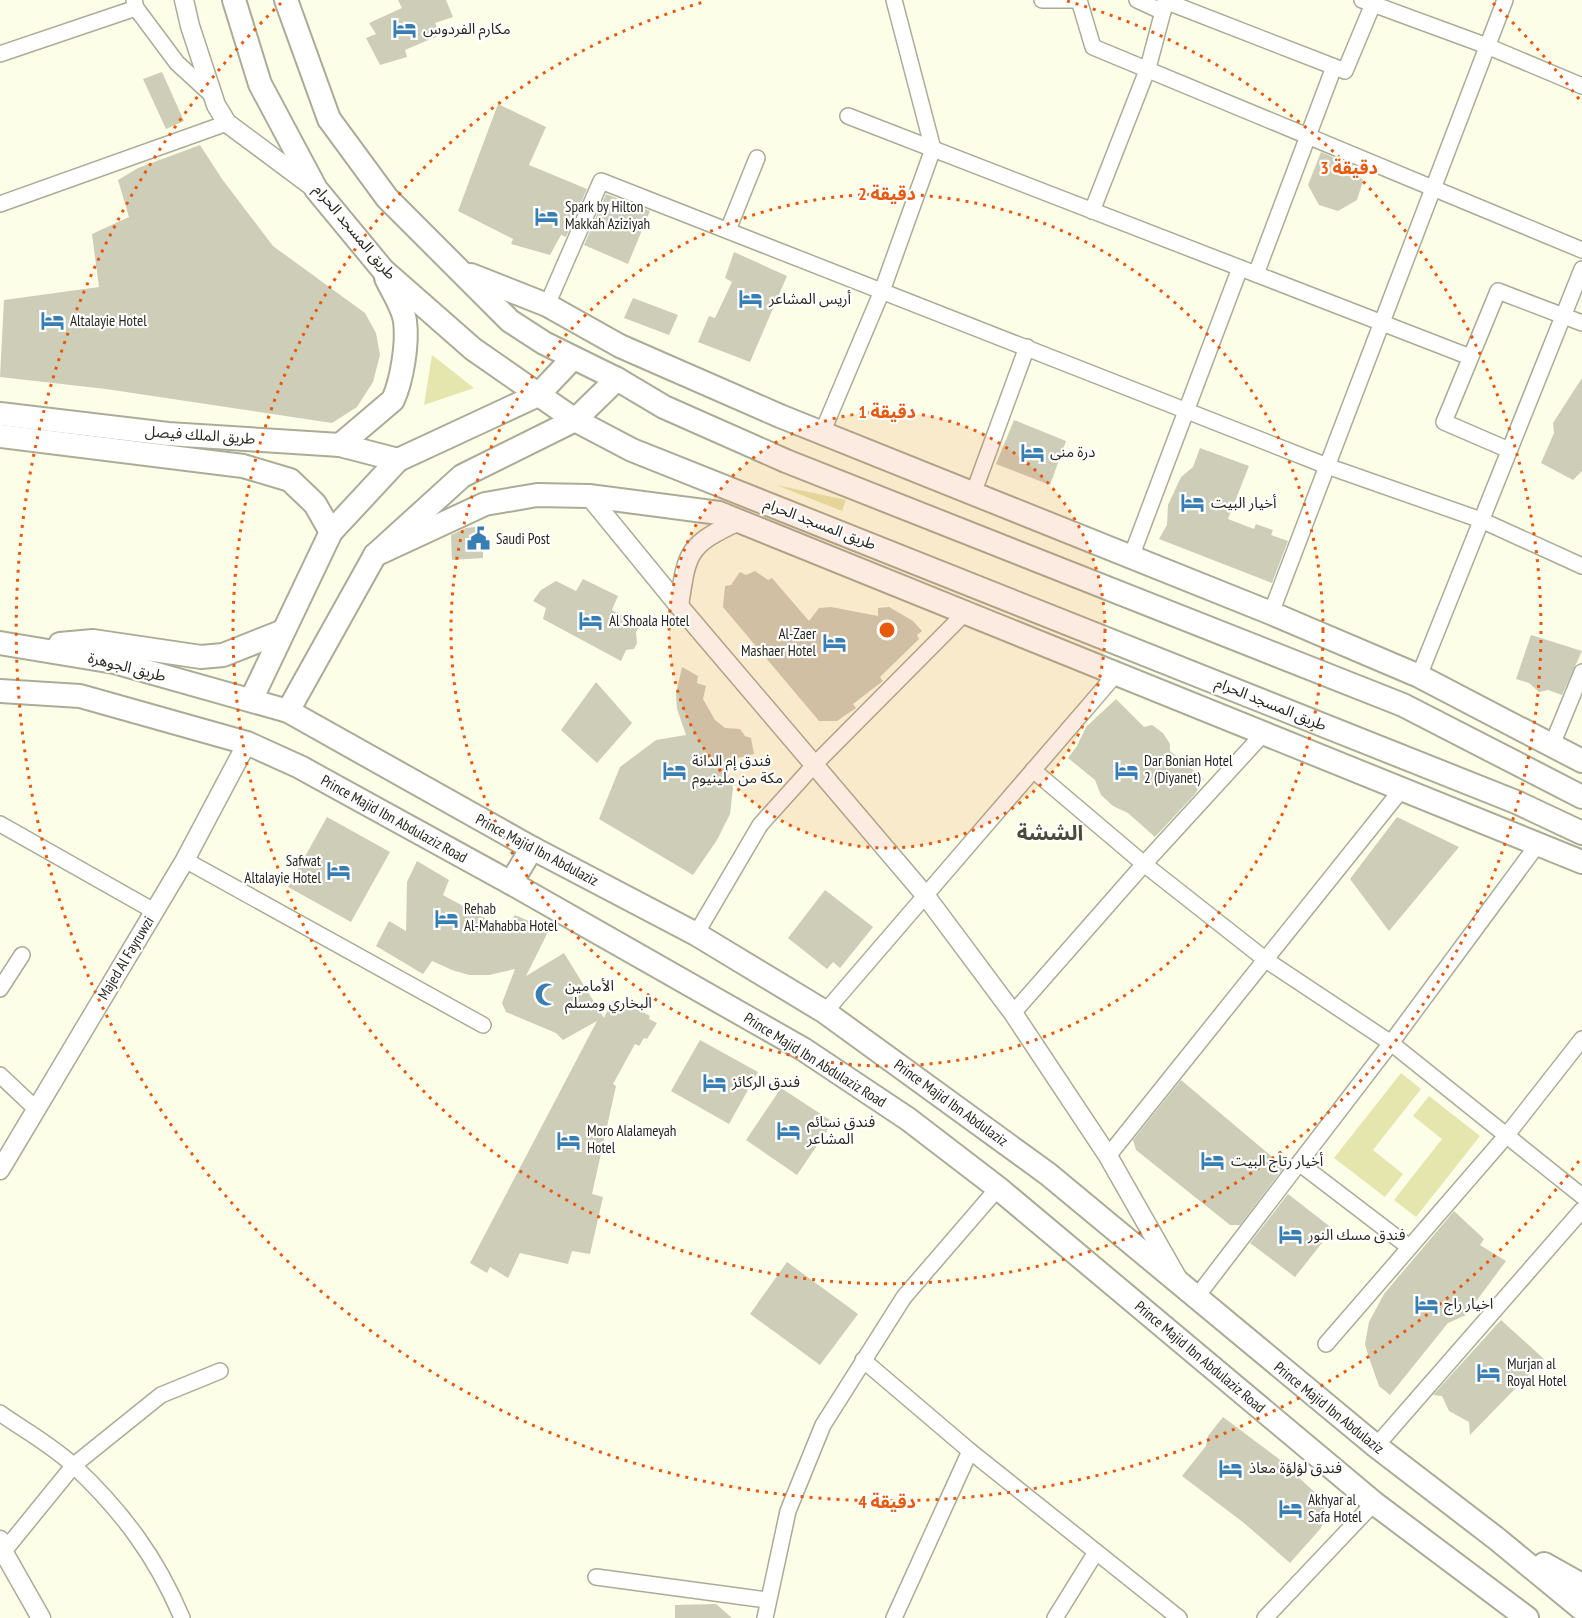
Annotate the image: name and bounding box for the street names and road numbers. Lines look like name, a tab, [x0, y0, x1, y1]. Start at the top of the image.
street label: طريق المسجد الحرام	[308, 180, 401, 284]
street label: طريق الملك فيصل	[144, 421, 256, 449]
street label: طريق المسجد الحرام	[761, 493, 879, 555]
street label: طريق الجوهرة	[86, 648, 168, 686]
street label: طريق المسجد الحرام	[1212, 673, 1330, 736]
street label: Prince Majid Ibn Abdulaziz Road	[318, 770, 471, 867]
street label: Prince Majid Ibn Abdulaziz	[473, 809, 602, 890]
street label: Majed Al Fayruwzi	[93, 913, 158, 1003]
street label: Prince Majid Ibn Abdulaziz Road	[741, 1008, 890, 1111]
street label: Prince Majid Ibn Abdulaziz	[891, 1055, 1012, 1150]
street label: Prince Majid Ibn Abdulaziz Road	[1131, 1296, 1269, 1417]
street label: Prince Majid Ibn Abdulaziz	[1270, 1357, 1388, 1458]

